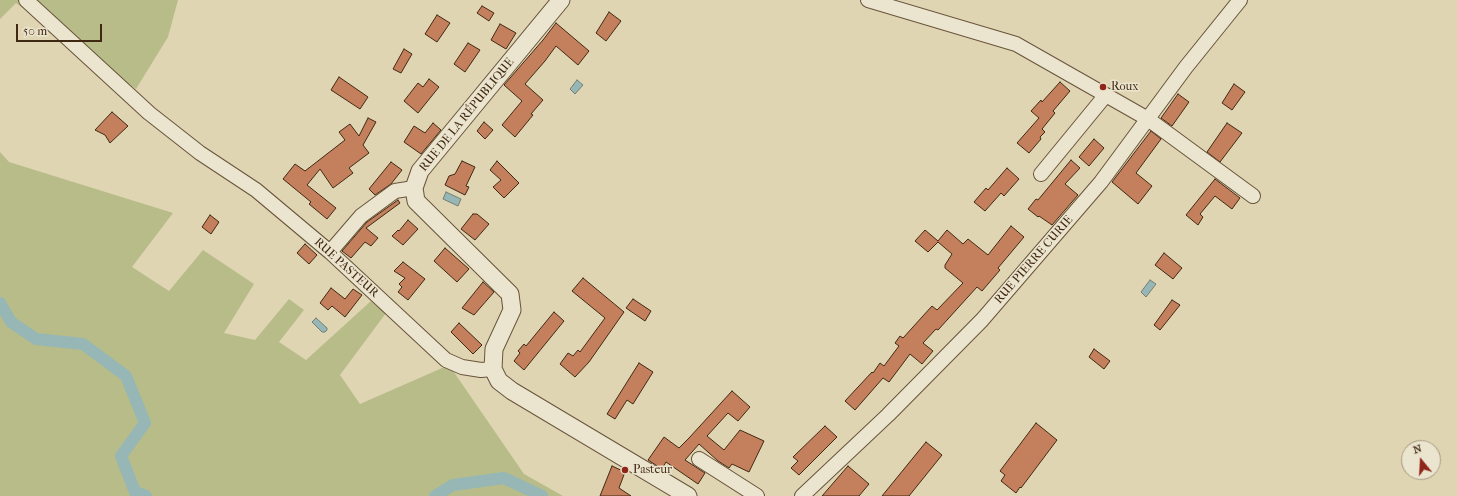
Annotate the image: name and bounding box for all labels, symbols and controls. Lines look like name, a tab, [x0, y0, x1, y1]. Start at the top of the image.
scale bar	[18, 16, 104, 42]
text: 50 m	[23, 24, 47, 38]
street label: RUE DE LA RÉPUBLIQUE	[417, 55, 517, 175]
place label: Roux	[1111, 80, 1139, 94]
marker: Roux	[1098, 82, 1108, 92]
street label: RUE PIERRE CURIE	[992, 213, 1076, 307]
street label: RUE PASTEUR	[311, 235, 381, 301]
north arrow	[1401, 440, 1441, 480]
text: N	[1411, 442, 1423, 457]
place label: Pasteur	[633, 463, 672, 477]
marker: Pasteur	[620, 465, 630, 475]

